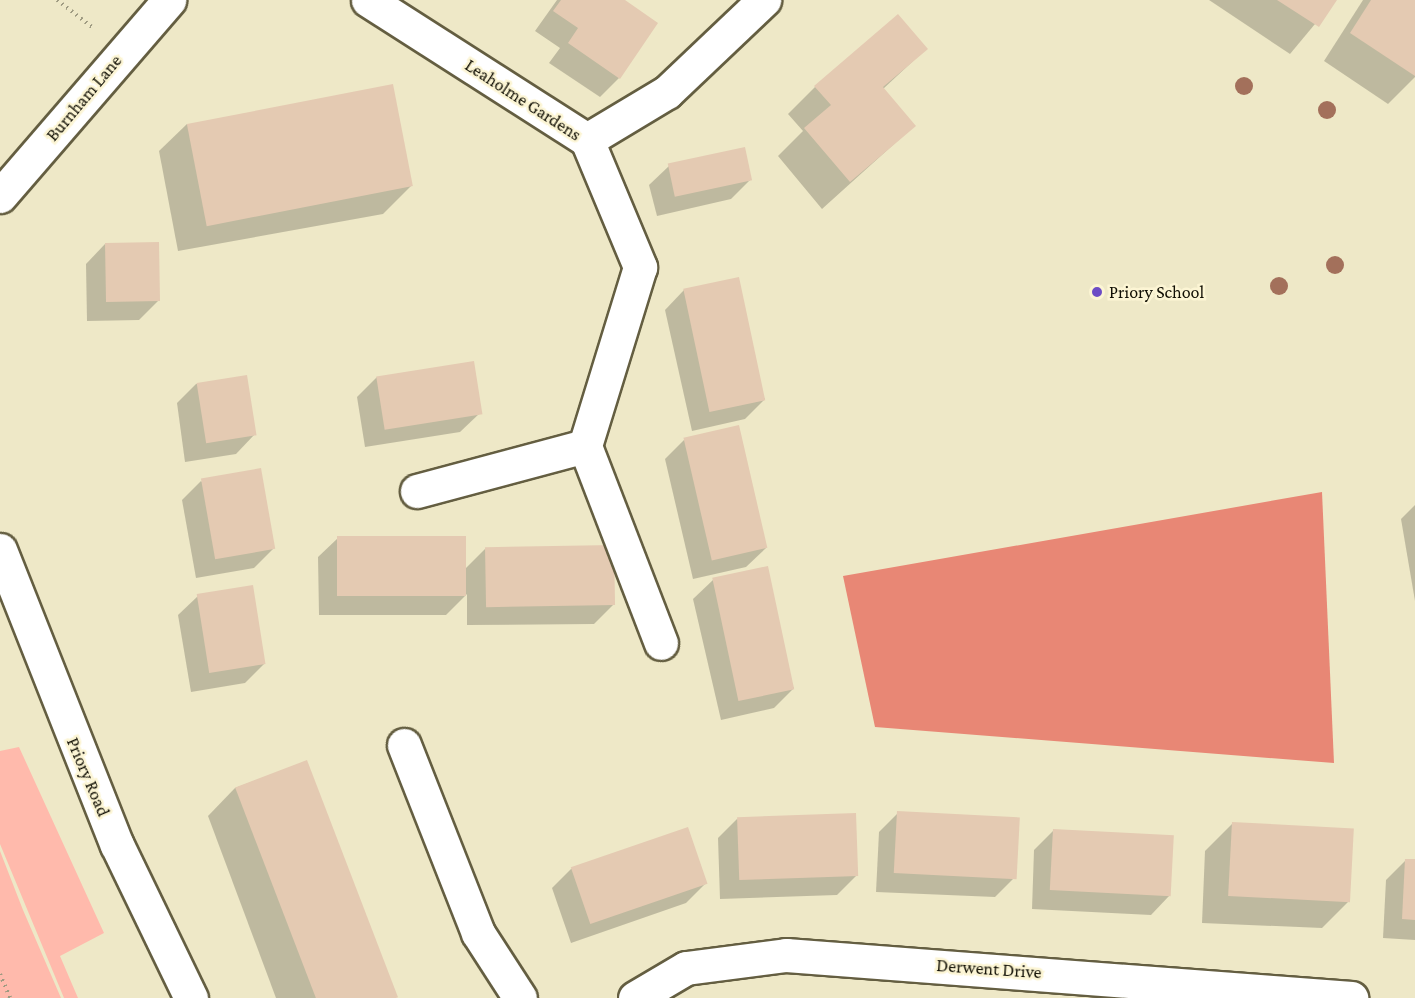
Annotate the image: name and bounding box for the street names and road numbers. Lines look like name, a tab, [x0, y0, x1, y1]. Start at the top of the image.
street label: Burnham Lane	[42, 50, 126, 146]
street label: Leaholme Gardens	[461, 54, 585, 146]
street label: Priory Road	[62, 734, 114, 820]
street label: Derwent Drive	[936, 955, 1042, 983]

